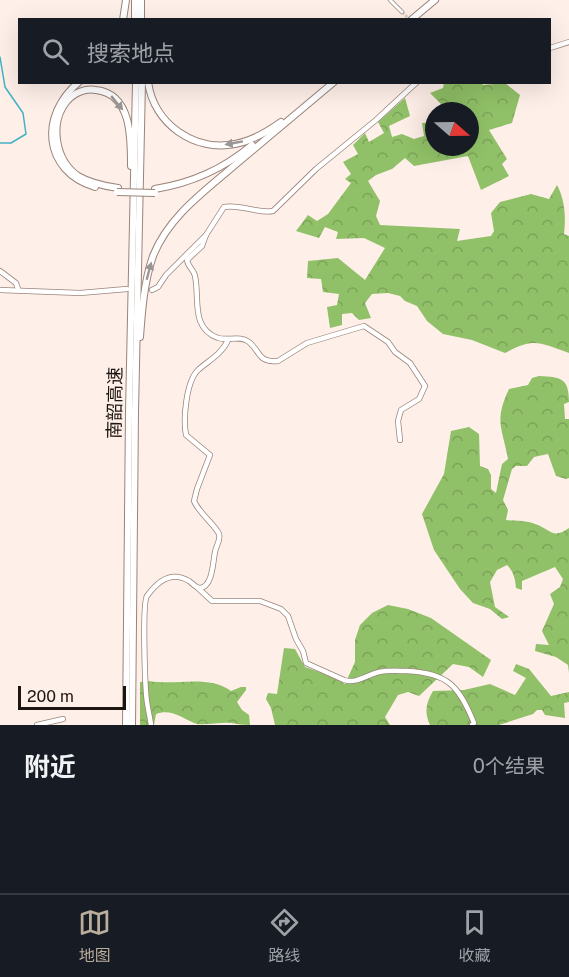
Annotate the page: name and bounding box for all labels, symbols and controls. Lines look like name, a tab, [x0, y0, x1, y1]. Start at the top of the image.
search box	[18, 18, 551, 84]
icon: search	[39, 35, 72, 68]
text: 搜索地点	[87, 40, 175, 66]
one-way arrow	[110, 95, 123, 111]
north arrow	[425, 102, 479, 156]
one-way arrow	[224, 139, 243, 148]
one-way arrow	[145, 262, 154, 280]
street label: 南韶高速	[103, 367, 126, 439]
scale bar	[18, 683, 126, 710]
text: 200 m	[27, 687, 74, 706]
text: 附近	[24, 751, 76, 782]
text: 0个结果	[473, 754, 545, 778]
tab: 地图	[78, 906, 111, 966]
tab: 路线	[268, 906, 301, 966]
tab: 收藏	[458, 906, 491, 966]

